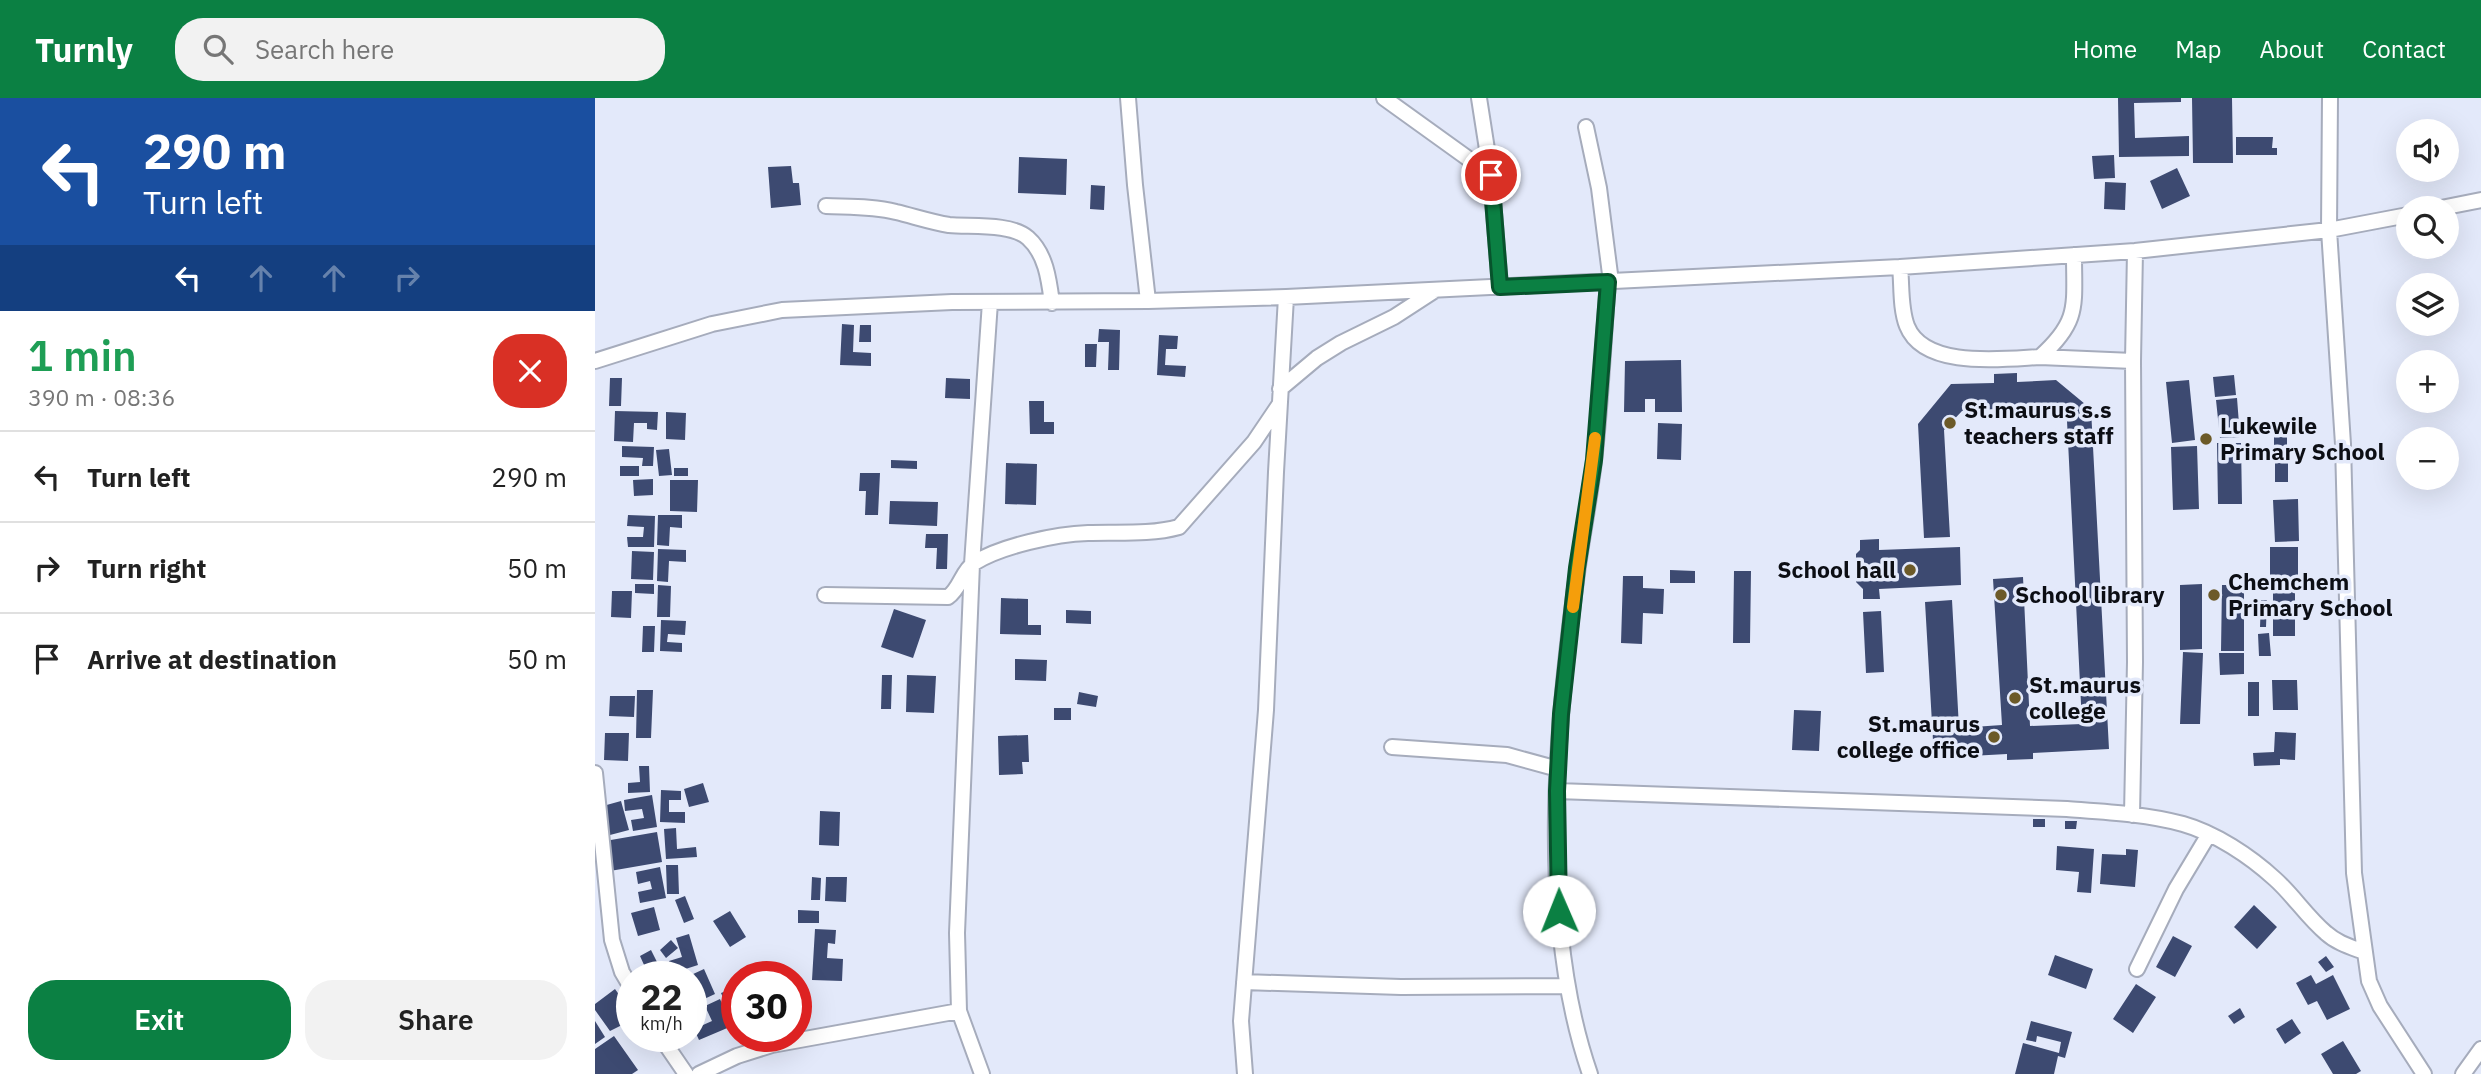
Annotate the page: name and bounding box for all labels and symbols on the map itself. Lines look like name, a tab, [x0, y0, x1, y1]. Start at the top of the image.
pin	[1461, 145, 1521, 205]
place label: St.maurus s.s teachers staff	[1964, 394, 2114, 450]
place label: Lukewile Primary School	[2220, 410, 2384, 466]
marker: St.maurus s.s teachers staff	[1942, 415, 1958, 431]
marker: Lukewile Primary School	[2198, 431, 2214, 447]
place label: School hall	[1777, 554, 1896, 584]
marker: School hall	[1902, 562, 1918, 578]
place label: Chemchem Primary School	[2228, 566, 2392, 622]
place label: School library	[2015, 579, 2165, 609]
marker: School library	[1993, 587, 2009, 603]
marker: Chemchem Primary School	[2206, 587, 2222, 603]
place label: St.maurus college	[2029, 669, 2141, 725]
marker: St.maurus college	[2007, 690, 2023, 706]
place label: St.maurus college office	[1837, 708, 1980, 764]
marker: St.maurus college office	[1986, 729, 2002, 745]
position arrow	[1522, 874, 1596, 948]
speed limit sign: 30	[721, 961, 812, 1052]

